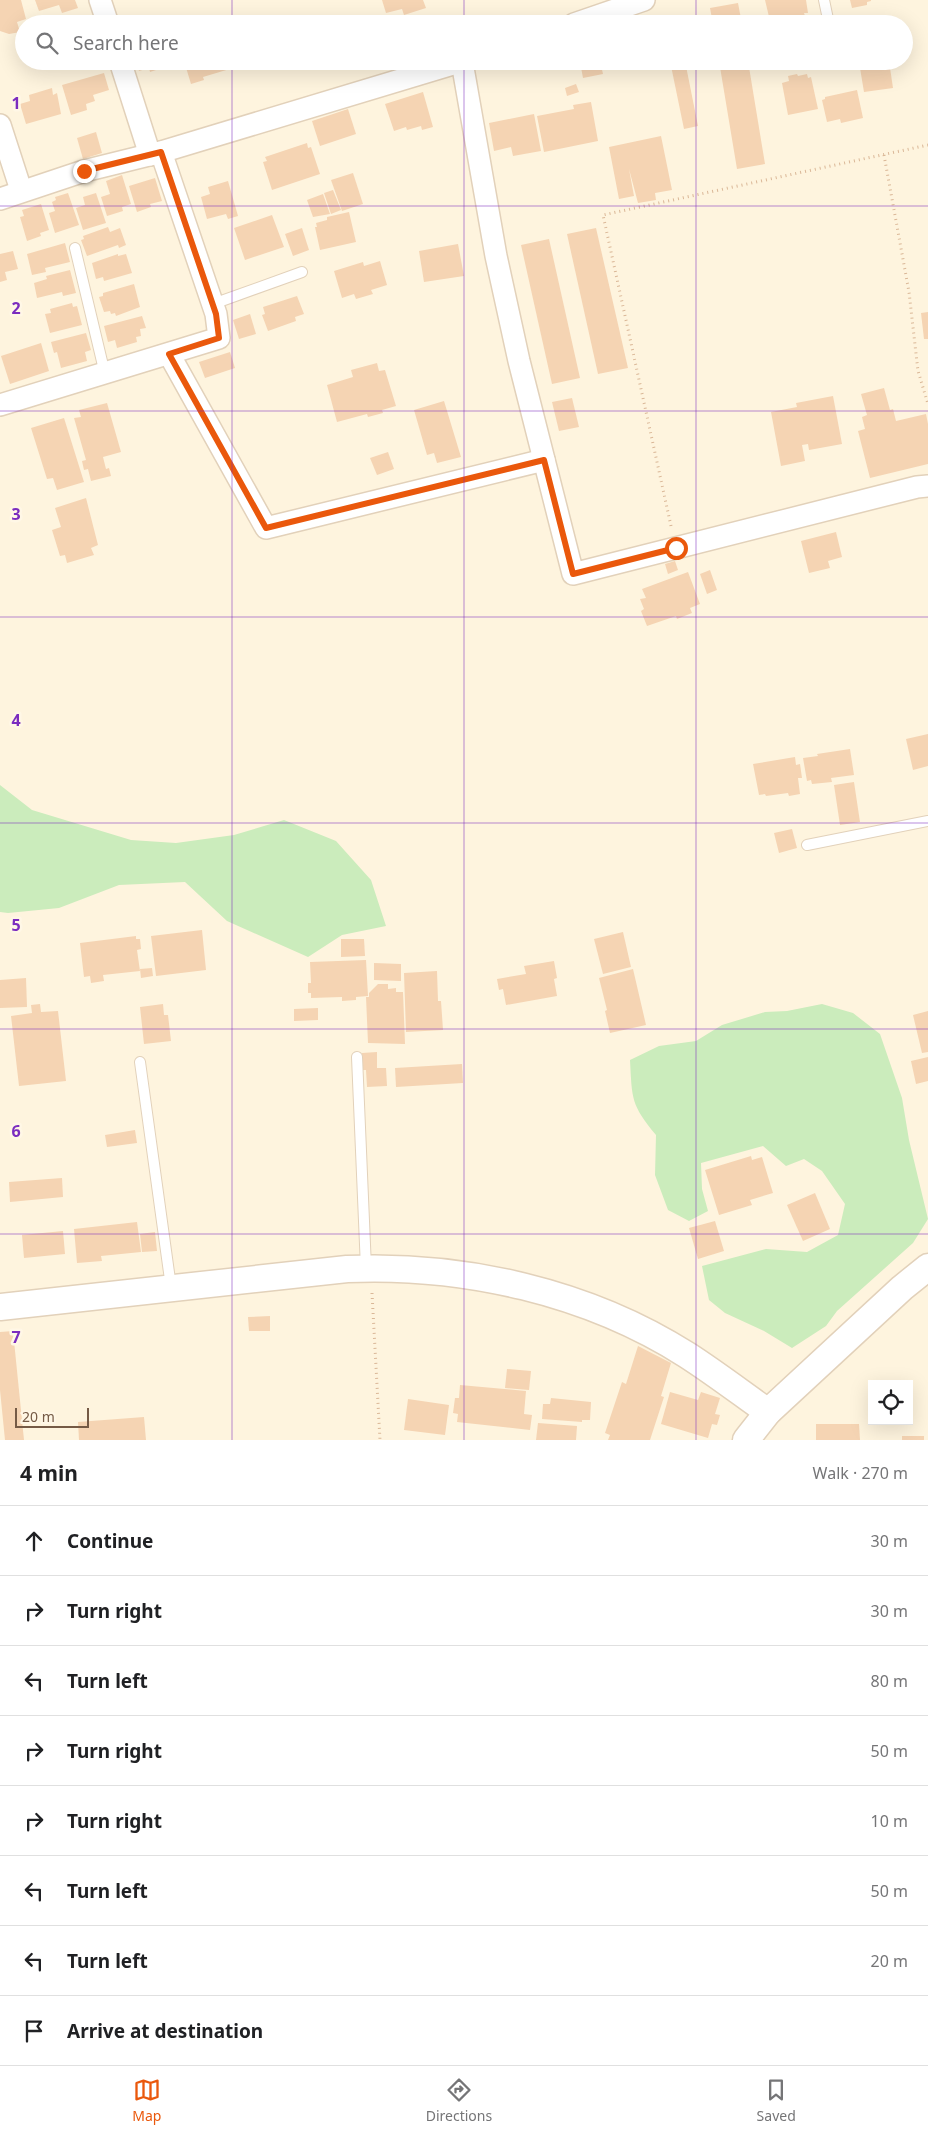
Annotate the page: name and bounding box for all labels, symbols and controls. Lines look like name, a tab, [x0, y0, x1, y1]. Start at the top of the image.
search box	[15, 15, 913, 70]
icon: search	[33, 29, 61, 57]
text: Search here	[73, 30, 179, 56]
text: 1	[11, 92, 21, 114]
route end	[73, 160, 96, 183]
text: 2	[11, 297, 21, 319]
text: 3	[11, 503, 21, 525]
route start	[665, 537, 688, 560]
text: 4	[11, 709, 21, 731]
text: 5	[11, 914, 21, 936]
text: 6	[11, 1120, 21, 1142]
text: 7	[11, 1326, 21, 1348]
map controls	[868, 1380, 913, 1425]
button: locate	[868, 1380, 913, 1425]
scale bar	[15, 1405, 89, 1428]
text: 20 m	[22, 1407, 55, 1426]
text: 4 min	[20, 1459, 78, 1487]
text: Walk · 270 m	[813, 1462, 908, 1484]
icon: ahead	[20, 1527, 48, 1555]
text: Continue	[67, 1528, 153, 1554]
text: 30 m	[871, 1530, 908, 1552]
icon: right	[20, 1597, 48, 1625]
text: Turn right	[67, 1598, 162, 1624]
text: 30 m	[871, 1600, 908, 1622]
icon: left	[20, 1667, 48, 1695]
text: Turn left	[67, 1668, 148, 1694]
text: 80 m	[871, 1670, 908, 1692]
icon: right	[20, 1737, 48, 1765]
text: Turn right	[67, 1738, 162, 1764]
text: 50 m	[871, 1740, 908, 1762]
icon: right	[20, 1807, 48, 1835]
text: Turn right	[67, 1808, 162, 1834]
text: 10 m	[871, 1810, 908, 1832]
icon: left	[20, 1877, 48, 1905]
text: Turn left	[67, 1878, 148, 1904]
text: 50 m	[871, 1880, 908, 1902]
icon: left	[20, 1947, 48, 1975]
text: Turn left	[67, 1948, 148, 1974]
text: 20 m	[871, 1950, 908, 1972]
icon: arrive	[20, 2017, 48, 2045]
text: Arrive at destination	[67, 2018, 263, 2044]
tab: Map	[132, 2076, 161, 2125]
tab: Directions	[426, 2076, 492, 2125]
tab: Saved	[757, 2076, 796, 2125]

